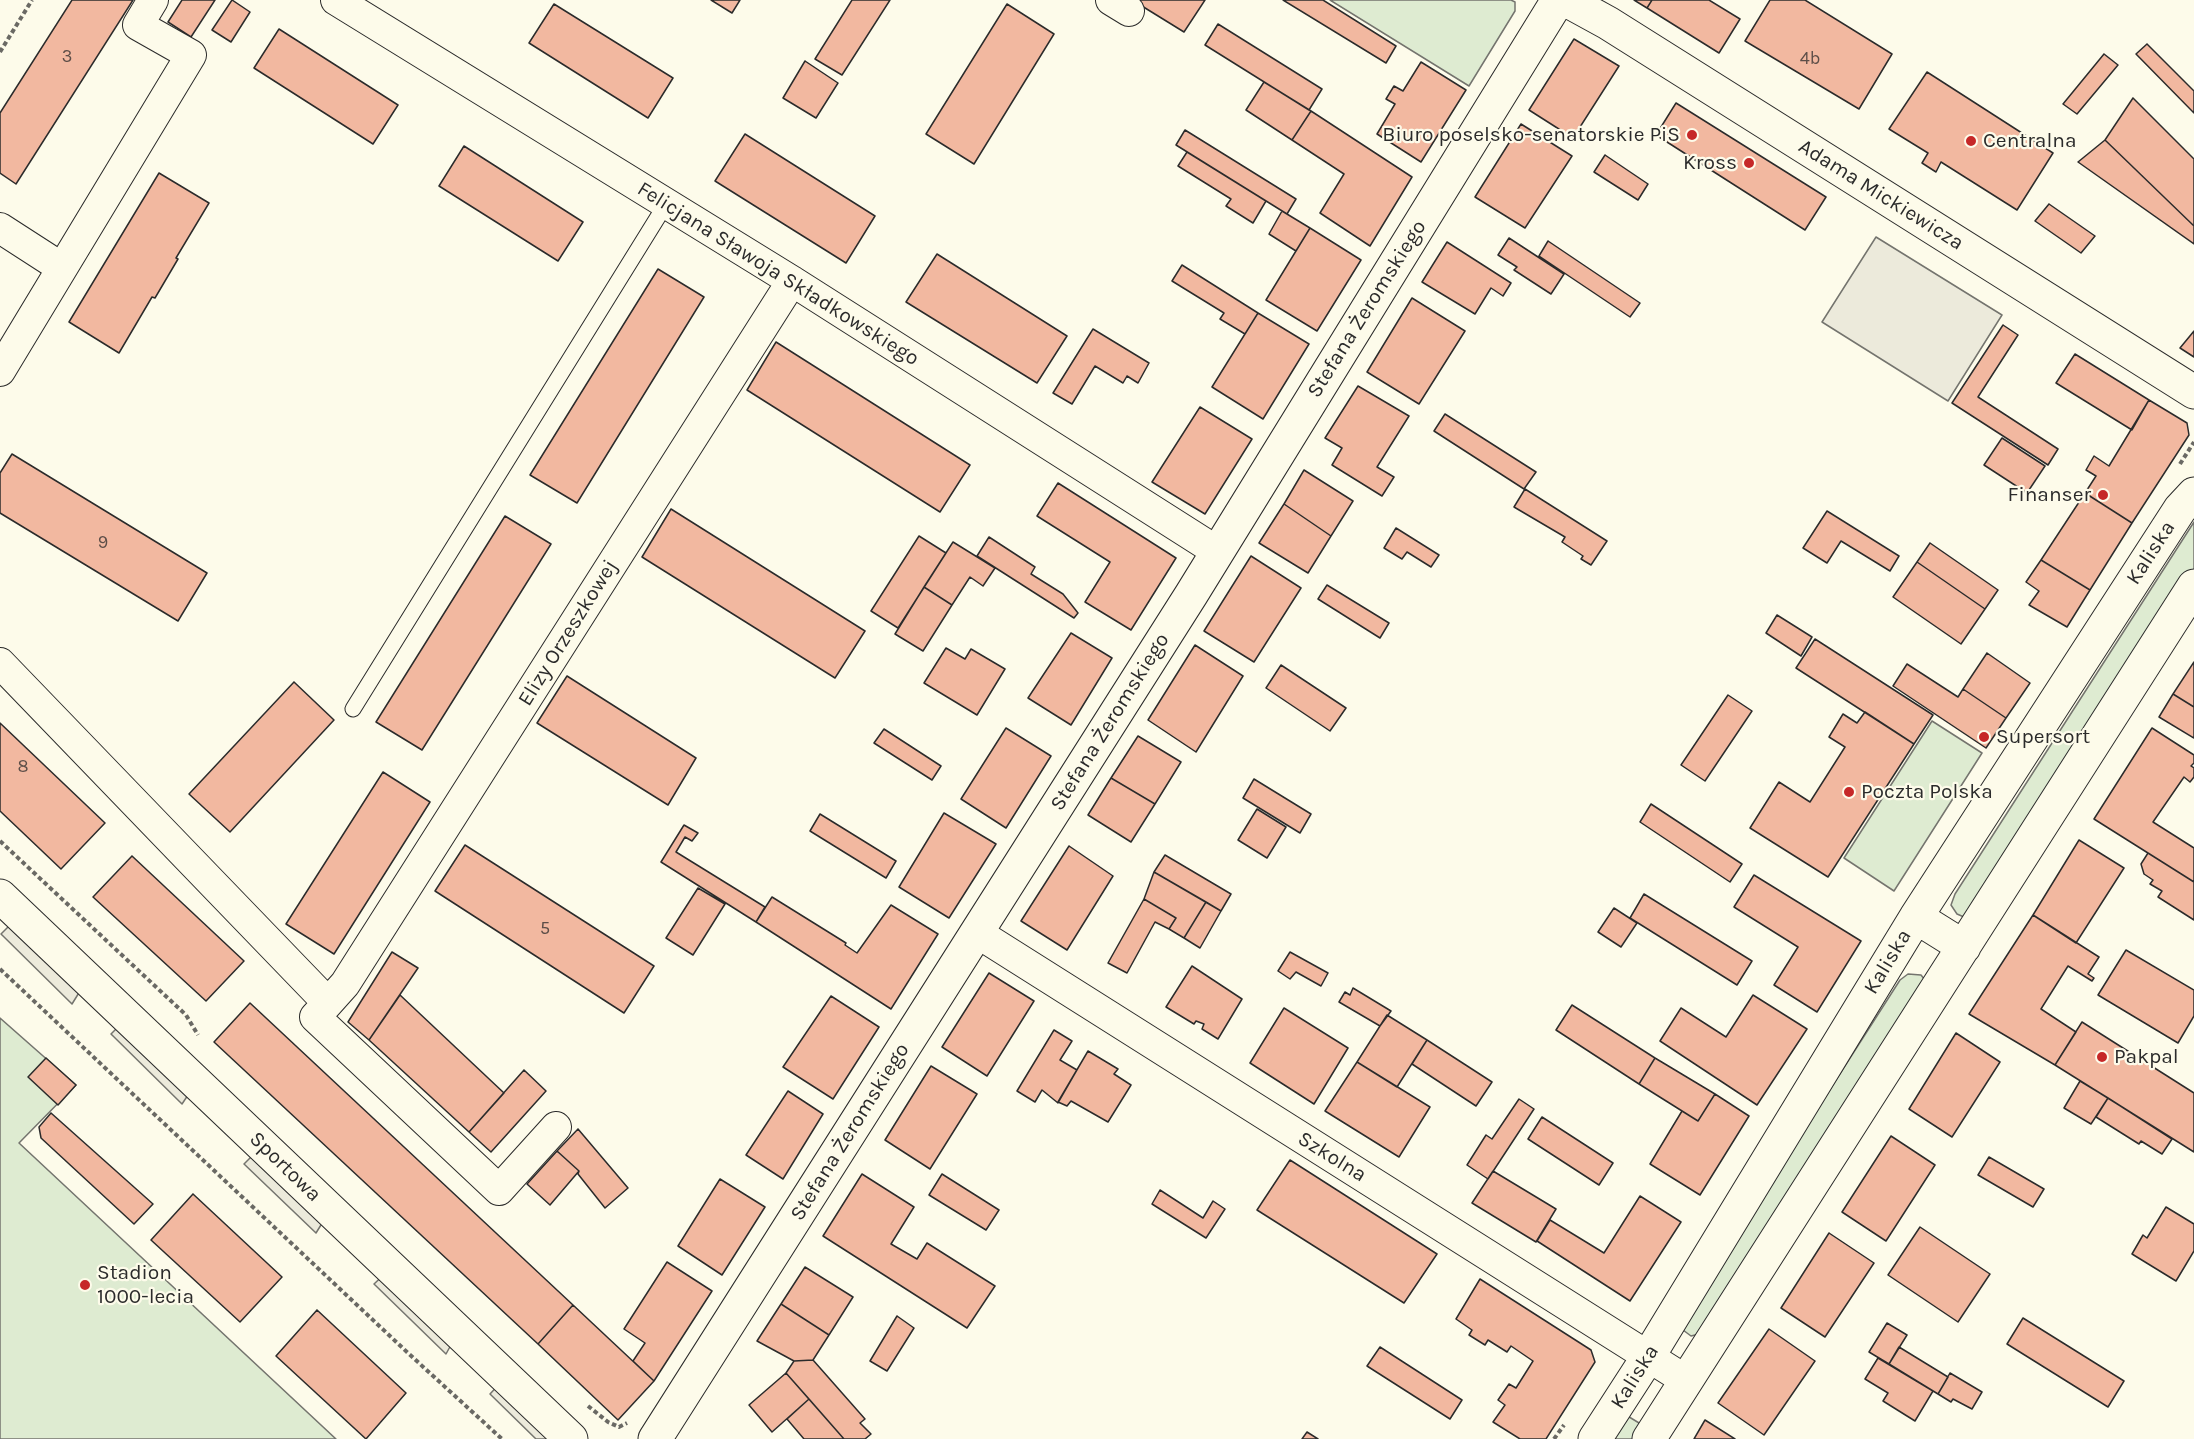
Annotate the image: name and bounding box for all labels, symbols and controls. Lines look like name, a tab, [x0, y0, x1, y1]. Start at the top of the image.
house number: 3	[62, 46, 72, 68]
house number: 4b	[1800, 48, 1820, 70]
place label: Biuro poselsko-senatorskie PiS	[1382, 122, 1680, 148]
marker: Biuro poselsko-senatorskie PiS	[1685, 128, 1699, 142]
place label: Centralna	[1983, 128, 2076, 154]
street label: Adama Mickiewicza	[1794, 134, 1968, 256]
marker: Centralna	[1964, 134, 1978, 148]
place label: Kross	[1683, 150, 1737, 176]
marker: Kross	[1742, 156, 1756, 170]
street label: Felicjana Sławoja Składkowskiego	[632, 176, 924, 372]
street label: Stefana Żeromskiego	[1302, 216, 1432, 402]
place label: Finanser	[2007, 482, 2091, 508]
marker: Finanser	[2096, 488, 2110, 502]
street label: Kaliska	[2121, 516, 2181, 590]
house number: 9	[98, 532, 108, 554]
street label: Elizy Orzeszkowej	[513, 555, 623, 711]
street label: Stefana Żeromskiego	[1045, 629, 1175, 815]
place label: Supersort	[1996, 724, 2090, 750]
marker: Supersort	[1977, 730, 1991, 744]
house number: 8	[17, 756, 29, 778]
place label: Poczta Polska	[1861, 779, 1993, 805]
marker: Poczta Polska	[1842, 785, 1856, 799]
house number: 5	[540, 918, 550, 940]
street label: Kaliska	[1859, 925, 1917, 999]
street label: Stefana Żeromskiego	[785, 1039, 915, 1225]
place label: Pakpal	[2114, 1044, 2179, 1070]
marker: Pakpal	[2095, 1050, 2109, 1064]
street label: Szkolna	[1293, 1126, 1371, 1188]
street label: Sportowa	[244, 1127, 326, 1207]
place label: Stadion 1000-lecia	[97, 1260, 194, 1310]
marker: Stadion 1000-lecia	[78, 1278, 92, 1292]
street label: Kaliska	[1606, 1340, 1664, 1414]

